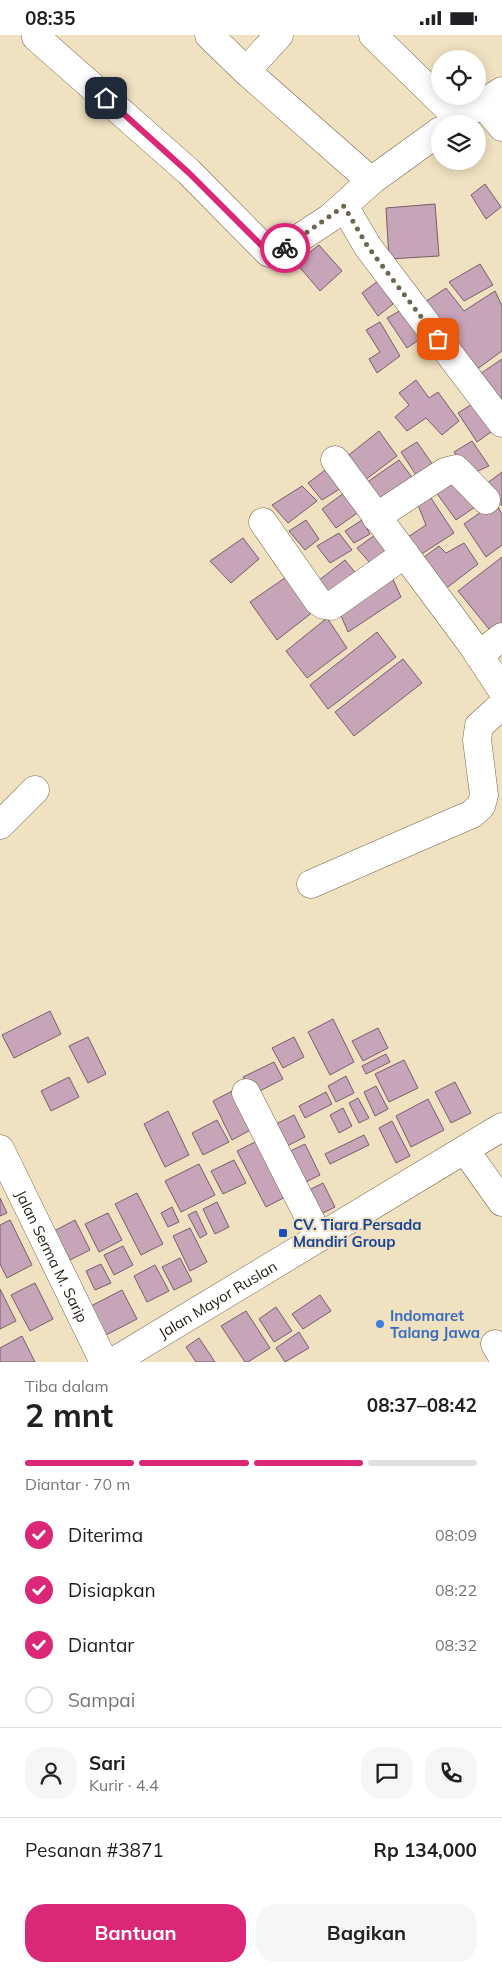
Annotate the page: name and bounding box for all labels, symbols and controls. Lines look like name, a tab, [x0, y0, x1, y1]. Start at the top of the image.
text: 08:35	[25, 6, 75, 30]
map controls	[431, 50, 486, 170]
button: locate	[431, 50, 486, 105]
pin	[85, 77, 127, 119]
icon: home	[92, 84, 120, 112]
button: layers	[431, 115, 486, 170]
courier	[260, 223, 310, 273]
icon: bike	[271, 234, 299, 262]
pin	[417, 318, 459, 360]
icon: bag	[424, 325, 452, 353]
street label: Jalan Serma M. Sarip	[12, 1187, 93, 1325]
place label: CV. Tiara Persada Mandiri Group	[293, 1215, 422, 1251]
marker: CV. Tiara Persada Mandiri Group	[277, 1227, 289, 1239]
street label: Jalan Mayor Ruslan	[155, 1256, 280, 1342]
place label: Indomaret Talang Jawa	[390, 1306, 480, 1342]
marker: Indomaret Talang Jawa	[374, 1318, 386, 1330]
text: Tiba dalam	[25, 1376, 109, 1396]
text: 08:37–08:42	[367, 1393, 477, 1417]
text: 2 mnt	[25, 1395, 113, 1435]
text: Diantar · 70 m	[25, 1474, 130, 1494]
icon: check	[25, 1521, 53, 1549]
text: Diterima	[68, 1523, 143, 1547]
text: 08:09	[435, 1525, 477, 1545]
icon: check	[25, 1576, 53, 1604]
text: Disiapkan	[68, 1578, 156, 1602]
text: 08:22	[435, 1580, 477, 1600]
icon: check	[25, 1631, 53, 1659]
text: Diantar	[68, 1633, 134, 1657]
text: 08:32	[435, 1635, 477, 1655]
text: Sampai	[68, 1688, 135, 1712]
button: person	[25, 1747, 77, 1799]
button: chat	[361, 1747, 413, 1799]
button: phone	[425, 1747, 477, 1799]
text: Sari	[89, 1751, 125, 1775]
text: Kurir · 4.4	[89, 1775, 159, 1795]
text: Pesanan #3871	[25, 1838, 164, 1862]
text: Rp 134,000	[374, 1838, 477, 1862]
button: Bantuan	[25, 1904, 246, 1962]
button: Bagikan	[256, 1904, 477, 1962]

